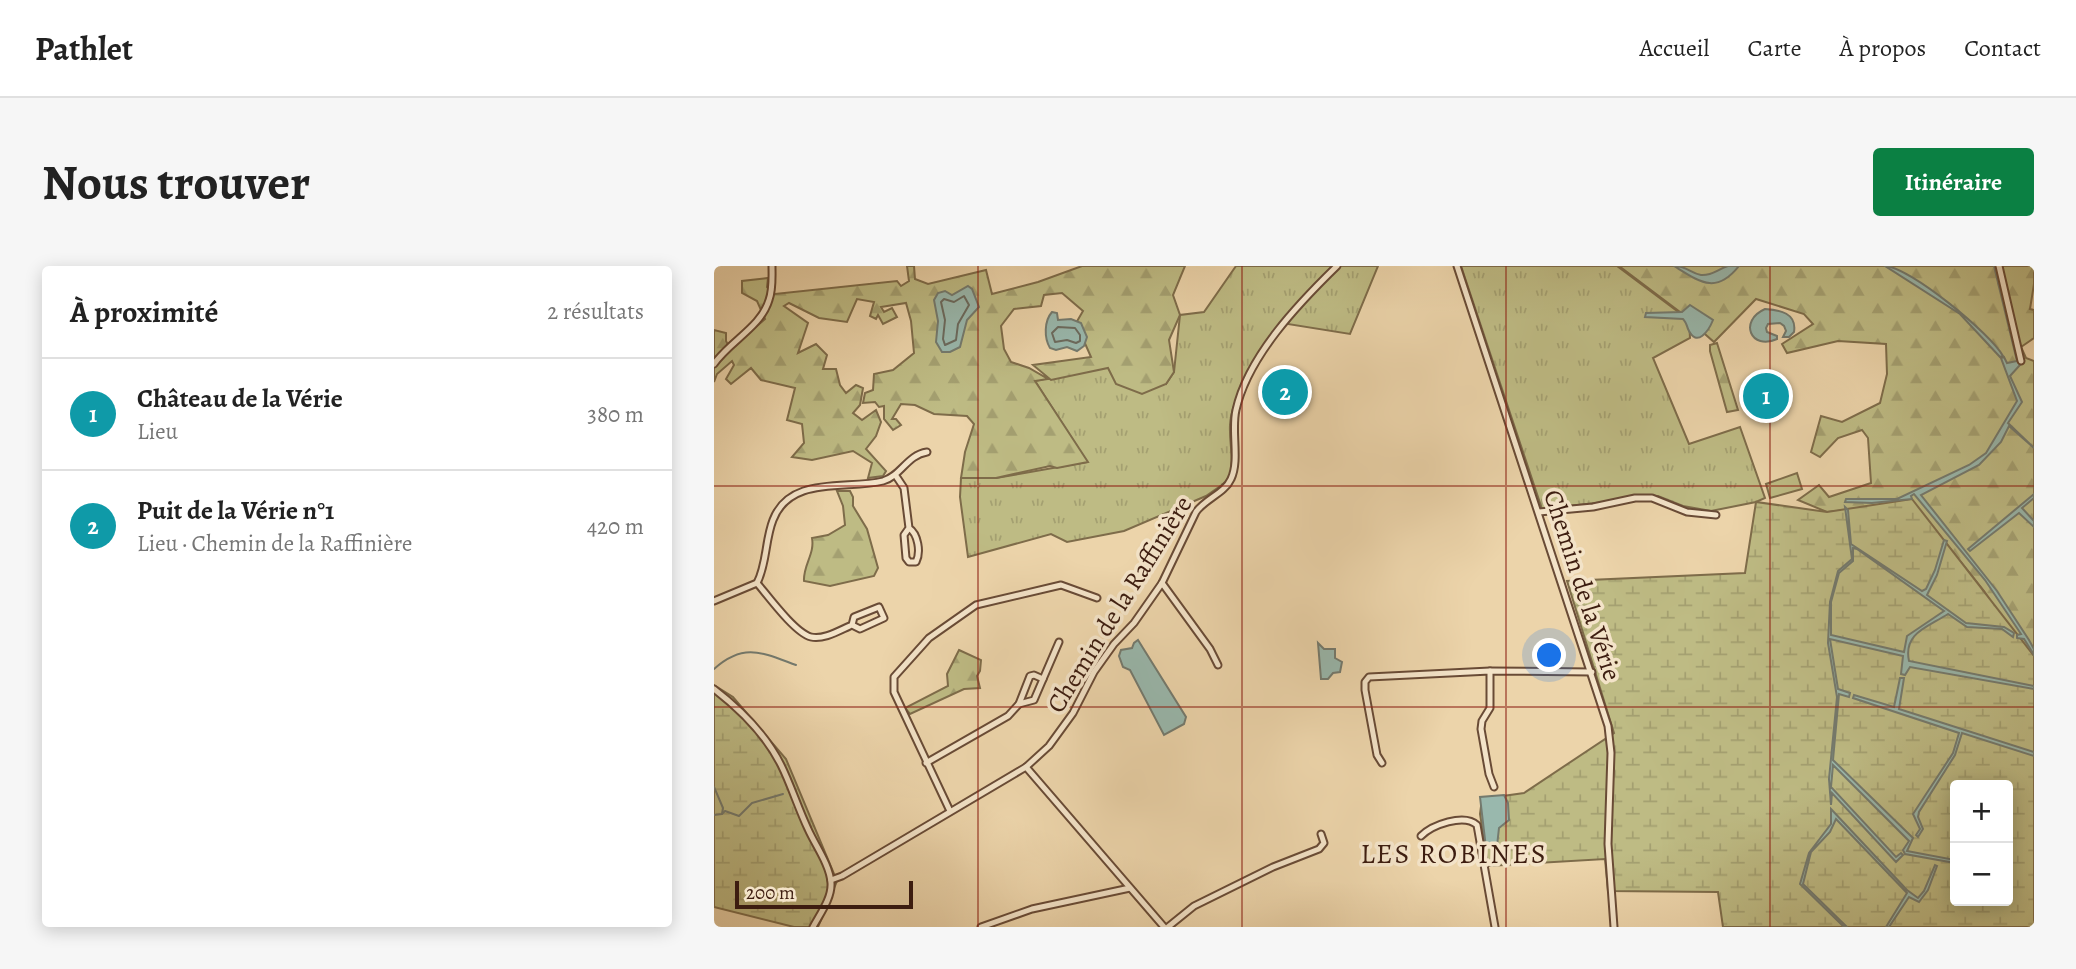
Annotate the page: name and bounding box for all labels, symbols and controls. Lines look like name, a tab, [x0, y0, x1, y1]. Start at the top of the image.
text: Pathlet	[35, 26, 133, 71]
text: Accueil	[1639, 32, 1709, 64]
text: Carte	[1747, 32, 1802, 64]
text: À propos	[1840, 32, 1926, 64]
text: Contact	[1964, 32, 2041, 64]
button: Itinéraire	[1873, 148, 2034, 216]
text: Nous trouver	[42, 149, 310, 216]
text: À proximité	[70, 292, 218, 332]
text: 2 résultats	[547, 296, 644, 327]
pin: 2	[1262, 366, 1308, 418]
pin: 1	[1743, 370, 1789, 422]
text: Château de la Vérie	[137, 381, 343, 416]
text: 1	[89, 399, 97, 430]
text: 380 m	[587, 399, 644, 430]
text: Lieu	[137, 416, 178, 447]
street label: Chemin de la Vérie	[1535, 485, 1630, 685]
street label: Chemin de la Raffinière	[1038, 489, 1200, 719]
text: Puit de la Vérie n°1	[137, 493, 334, 528]
text: 2	[87, 511, 99, 542]
text: 420 m	[587, 511, 644, 542]
text: Lieu · Chemin de la Raffinière	[137, 528, 412, 559]
your location	[1532, 638, 1566, 672]
map controls	[1950, 780, 2013, 906]
button: +	[1950, 780, 2013, 843]
district label: LES ROBINES	[1360, 835, 1548, 873]
button: −	[1950, 843, 2013, 906]
scale bar	[735, 878, 914, 910]
text: 200 m	[746, 880, 795, 906]

